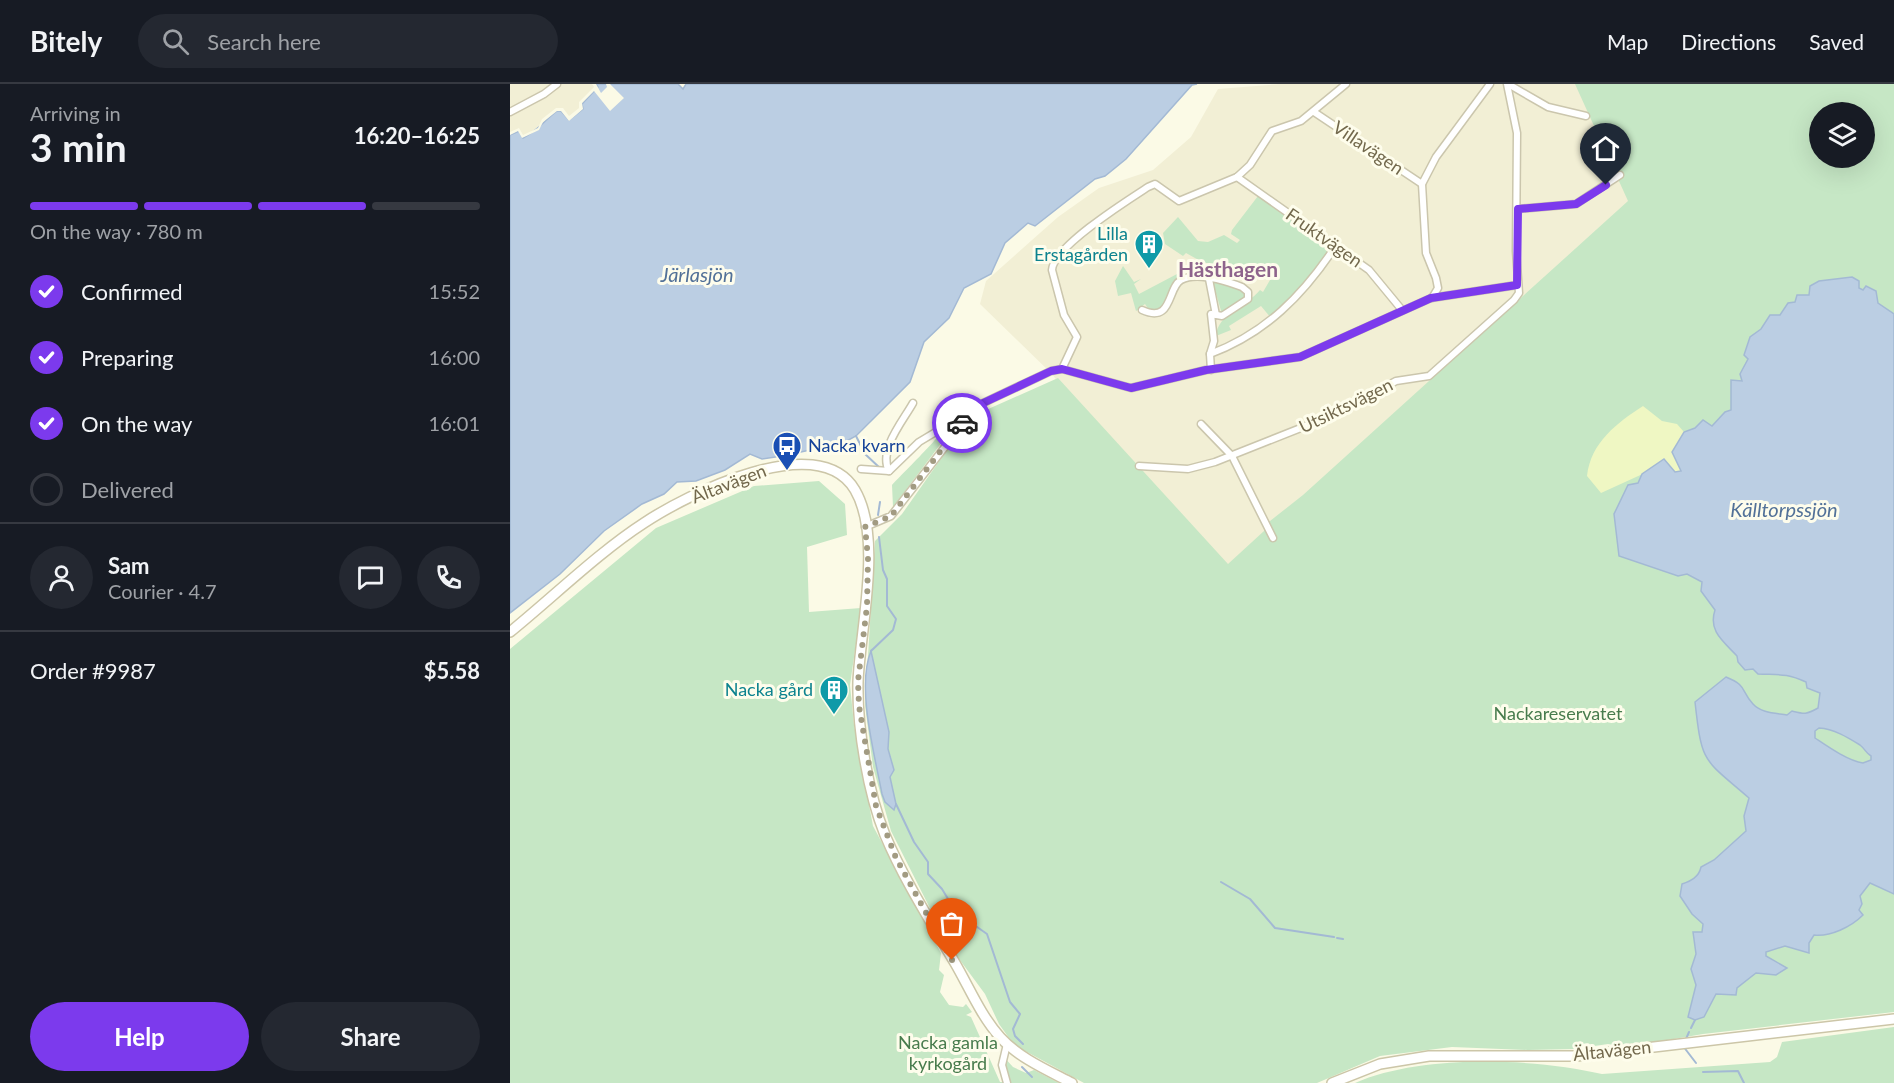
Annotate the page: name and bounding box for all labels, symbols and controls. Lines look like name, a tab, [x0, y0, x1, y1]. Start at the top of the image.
search box	[138, 14, 558, 68]
text: Bitely	[30, 24, 102, 58]
icon: search	[159, 25, 192, 58]
text: Search here	[207, 28, 321, 55]
text: Map	[1607, 29, 1648, 54]
text: Directions	[1681, 29, 1776, 54]
text: Saved	[1809, 29, 1864, 54]
text: Arriving in	[30, 101, 121, 125]
map controls	[1809, 102, 1875, 168]
button: layers	[1809, 102, 1875, 168]
street label: Villavägen	[1329, 116, 1408, 179]
text: 16:20–16:25	[354, 122, 480, 149]
pin	[1580, 123, 1631, 185]
text: 3 min	[30, 124, 127, 170]
icon: home	[1589, 132, 1622, 165]
street label: Fruktvägen	[1282, 203, 1367, 272]
text: On the way · 780 m	[30, 219, 203, 243]
place label: Lilla Erstagården	[1034, 222, 1128, 265]
building icon: Lilla Erstagården	[1133, 228, 1165, 270]
district label: Hästhagen	[1178, 256, 1278, 281]
water label: Järlasjön	[660, 262, 734, 286]
icon: check	[30, 275, 63, 308]
text: Confirmed	[81, 278, 183, 305]
text: 15:52	[429, 279, 480, 303]
icon: check	[30, 341, 63, 374]
text: Preparing	[81, 344, 173, 371]
text: 16:00	[429, 345, 480, 369]
street label: Utsiktsvägen	[1295, 373, 1396, 437]
courier	[932, 393, 992, 453]
icon: check	[30, 407, 63, 440]
icon: car	[946, 407, 979, 440]
text: On the way	[81, 410, 192, 437]
text: 16:01	[429, 411, 480, 435]
bus stop icon: Nacka kvarn	[771, 430, 803, 472]
place label: Nacka kvarn	[808, 434, 906, 456]
street label: Ältavägen	[688, 459, 769, 507]
text: Delivered	[81, 476, 174, 503]
water label: Källtorpssjön	[1730, 497, 1838, 521]
button: person	[30, 546, 93, 609]
button: chat	[339, 546, 402, 609]
button: phone	[417, 546, 480, 609]
text: Sam	[108, 552, 150, 579]
text: Courier · 4.7	[108, 579, 217, 603]
text: Order #9987	[30, 657, 156, 684]
text: $5.58	[424, 657, 480, 684]
building icon: Nacka gård	[818, 674, 850, 716]
place label: Nacka gård	[725, 678, 813, 700]
park label: Nackareservatet	[1494, 702, 1623, 724]
pin	[926, 898, 977, 960]
icon: bag	[935, 907, 968, 940]
button: Help	[30, 1002, 249, 1071]
button: Share	[261, 1002, 480, 1071]
park label: Nacka gamla kyrkogård	[898, 1031, 998, 1074]
street label: Ältavägen	[1572, 1035, 1652, 1065]

